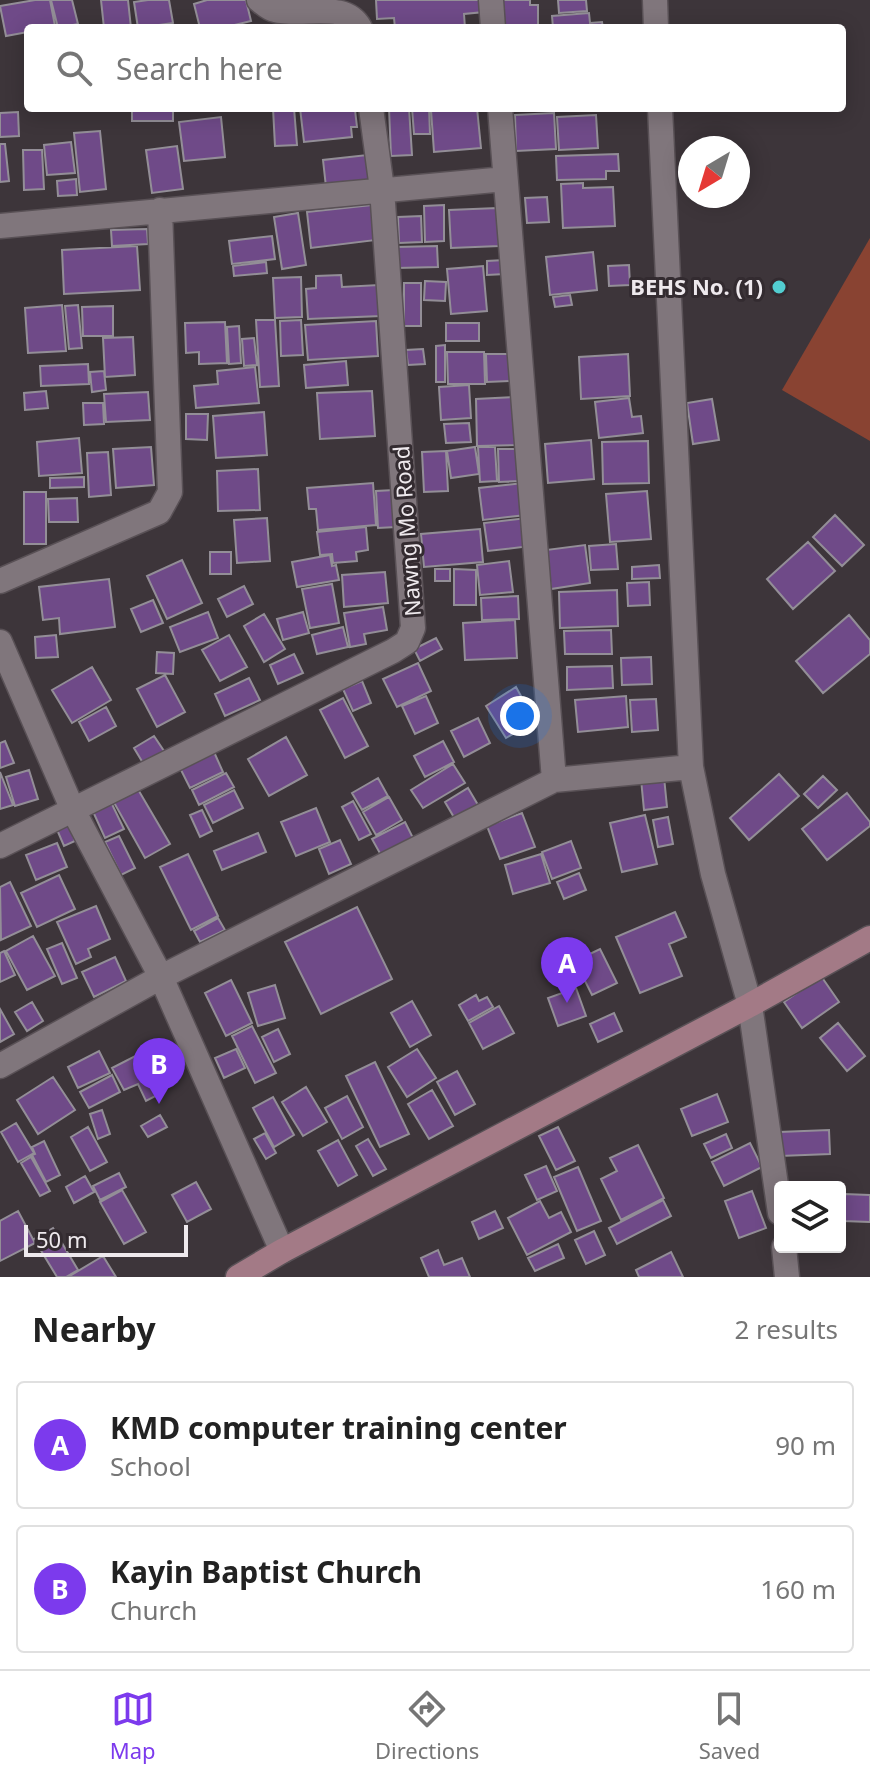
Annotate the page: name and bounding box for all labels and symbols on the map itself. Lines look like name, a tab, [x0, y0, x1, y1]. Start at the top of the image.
north arrow	[678, 136, 750, 208]
place label: BEHS No. (1)	[630, 271, 763, 301]
marker: BEHS No. (1)	[770, 278, 788, 296]
street label: Nawng Mo Road	[385, 445, 427, 617]
your location	[500, 696, 540, 736]
pin: A	[541, 937, 593, 1003]
pin: B	[133, 1038, 185, 1104]
scale bar	[24, 1221, 188, 1257]

